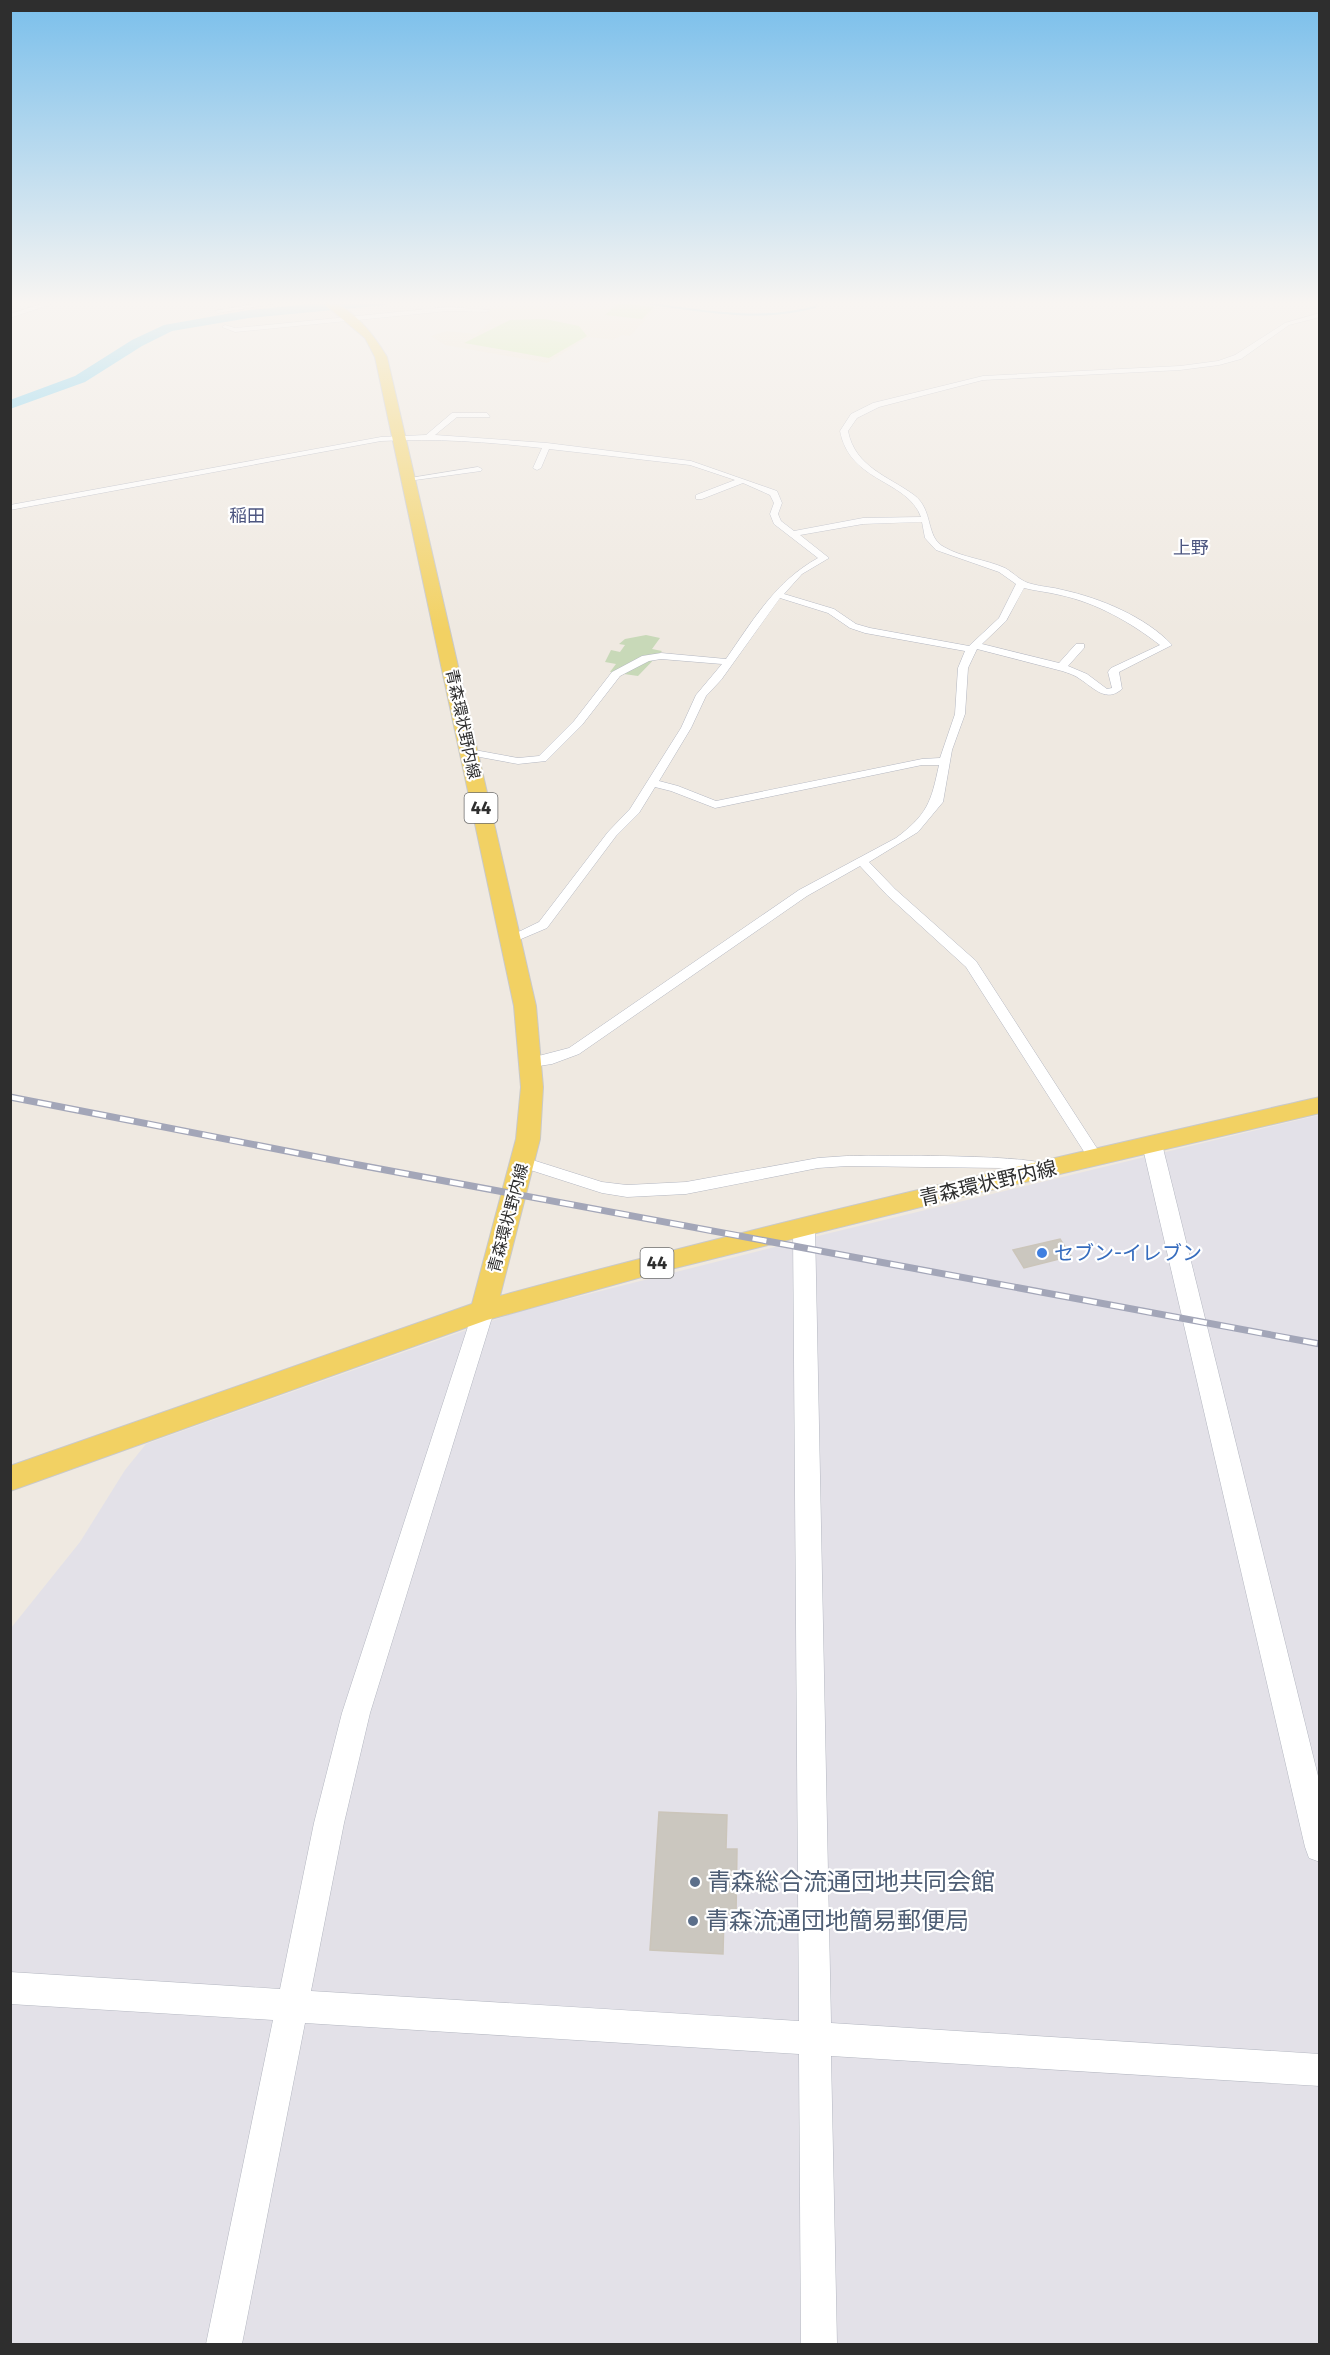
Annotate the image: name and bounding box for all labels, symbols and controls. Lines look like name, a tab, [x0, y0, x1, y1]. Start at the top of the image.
district label: 稲田	[229, 505, 265, 527]
district label: 上野	[1173, 537, 1209, 559]
street label: 青森環状野内線	[442, 667, 484, 781]
road number: 44	[464, 793, 498, 823]
street label: 青森環状野内線	[917, 1156, 1059, 1210]
street label: 青森環状野内線	[484, 1161, 532, 1275]
place label: セブン-イレブン	[1054, 1241, 1202, 1265]
marker: セブン-イレブン	[1035, 1246, 1049, 1260]
road number: 44	[640, 1248, 674, 1278]
place label: 青森総合流通団地共同会館	[707, 1868, 995, 1896]
marker: 青森総合流通団地共同会館	[688, 1875, 702, 1889]
place label: 青森流通団地簡易郵便局	[705, 1907, 969, 1935]
marker: 青森流通団地簡易郵便局	[686, 1914, 700, 1928]

